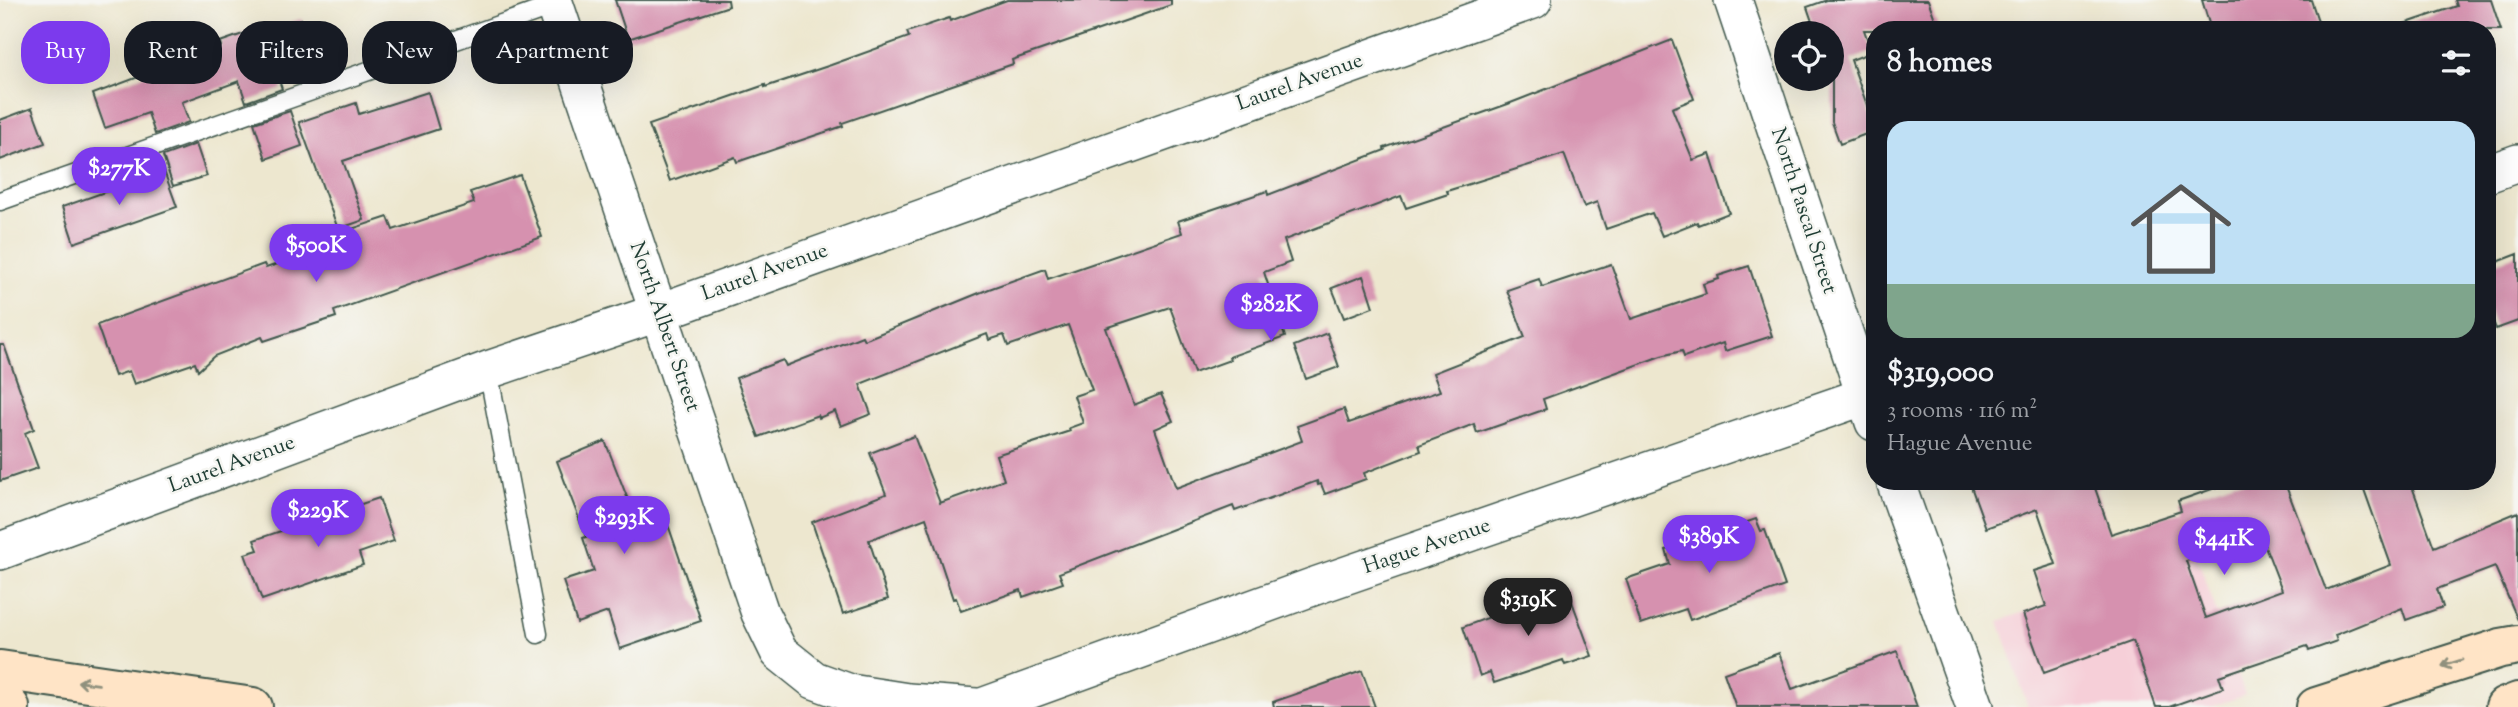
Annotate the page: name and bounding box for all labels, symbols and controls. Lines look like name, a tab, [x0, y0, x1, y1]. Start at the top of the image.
chip: Buy	[21, 21, 110, 84]
chip: Rent	[124, 21, 222, 84]
chip: Filters	[236, 21, 348, 84]
chip: New	[362, 21, 457, 84]
chip: Apartment	[471, 21, 633, 84]
map controls	[1774, 21, 1844, 91]
button: locate	[1774, 21, 1844, 91]
text: 8 homes	[1887, 42, 1992, 85]
icon: filters	[2437, 44, 2475, 82]
street label: Laurel Avenue	[1233, 46, 1367, 120]
street label: North Pascal Street	[1762, 124, 1844, 298]
pin: $277K	[70, 148, 168, 207]
text: $277K	[88, 153, 150, 186]
icon: home	[2118, 166, 2244, 292]
pin: $500K	[267, 224, 365, 284]
text: $500K	[285, 230, 347, 263]
street label: Laurel Avenue	[698, 236, 832, 310]
street label: North Albert Street	[621, 238, 707, 416]
pin: $282K	[1222, 284, 1320, 343]
text: $282K	[1240, 289, 1302, 322]
text: $319,000	[1887, 352, 1994, 395]
text: 3 rooms · 116 m²	[1887, 395, 2037, 428]
street label: Laurel Avenue	[165, 428, 299, 502]
text: Hague Avenue	[1887, 428, 2032, 461]
pin: $229K	[269, 490, 367, 549]
text: $229K	[287, 495, 349, 528]
pin: $293K	[575, 496, 673, 556]
text: $293K	[594, 502, 654, 535]
street label: Hague Avenue	[1359, 511, 1495, 583]
pin: $389K	[1660, 516, 1758, 575]
pin: $441K	[2175, 518, 2273, 577]
text: $389K	[1679, 521, 1739, 554]
text: $441K	[2194, 523, 2254, 556]
pin: $319K	[1479, 578, 1577, 638]
text: $319K	[1500, 584, 1556, 617]
one-way arrow	[2441, 657, 2463, 670]
one-way arrow	[77, 676, 100, 689]

